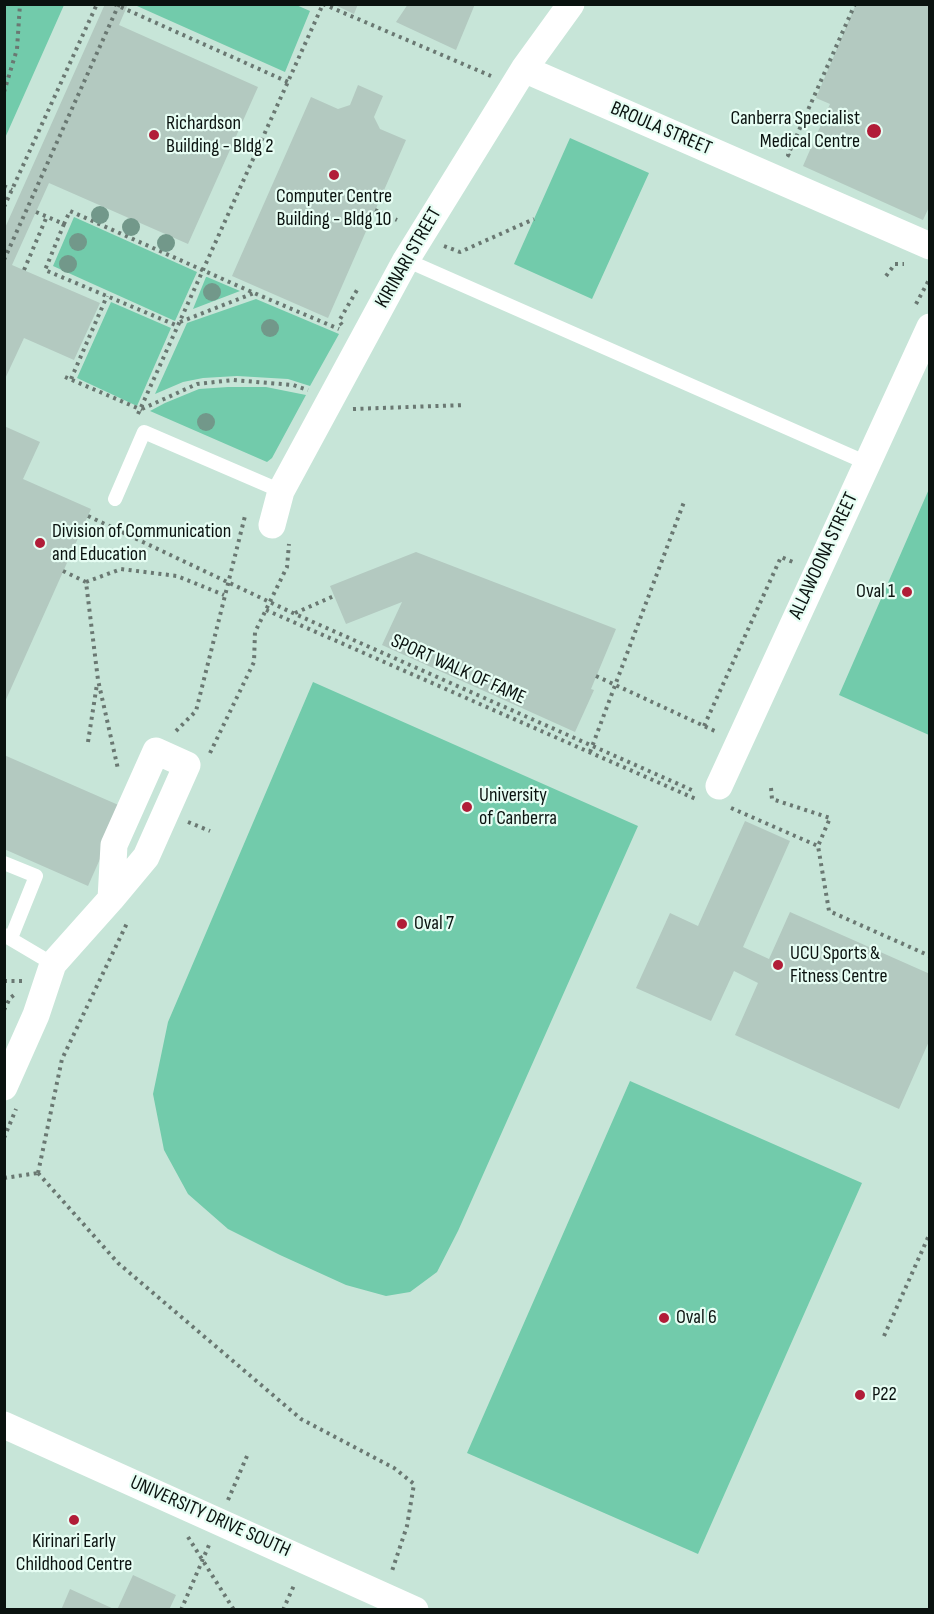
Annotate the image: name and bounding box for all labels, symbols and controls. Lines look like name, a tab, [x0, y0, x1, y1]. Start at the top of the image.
street label: BROULA STREET	[607, 97, 715, 161]
place label: Canberra Specialist Medical Centre	[731, 107, 860, 154]
place label: Richardson Building - Bldg 2	[166, 112, 273, 159]
marker: Canberra Specialist Medical Centre	[865, 122, 883, 140]
marker: Richardson Building - Bldg 2	[147, 128, 161, 142]
marker: Computer Centre Building - Bldg 10	[327, 168, 341, 182]
place label: Computer Centre Building - Bldg 10	[276, 185, 392, 232]
street label: KIRINARI STREET	[371, 204, 447, 312]
street label: ALLAWOONA STREET	[784, 489, 864, 623]
place label: Division of Communication and Education	[52, 520, 231, 567]
marker: Division of Communication and Education	[33, 536, 47, 550]
place label: Oval 1	[856, 580, 895, 604]
marker: Oval 1	[900, 585, 914, 599]
street label: SPORT WALK OF FAME	[387, 630, 529, 710]
place label: University of Canberra	[479, 784, 557, 831]
marker: University of Canberra	[460, 800, 474, 814]
place label: Oval 7	[414, 912, 454, 936]
marker: Oval 7	[395, 917, 409, 931]
place label: UCU Sports & Fitness Centre	[790, 942, 887, 989]
marker: UCU Sports & Fitness Centre	[771, 958, 785, 972]
place label: Oval 6	[676, 1306, 717, 1330]
marker: Oval 6	[657, 1311, 671, 1325]
place label: P22	[872, 1383, 897, 1407]
marker: P22	[853, 1388, 867, 1402]
street label: UNIVERSITY DRIVE SOUTH	[126, 1471, 294, 1563]
marker: Kirinari Early Childhood Centre	[67, 1513, 81, 1527]
place label: Kirinari Early Childhood Centre	[16, 1530, 132, 1577]

